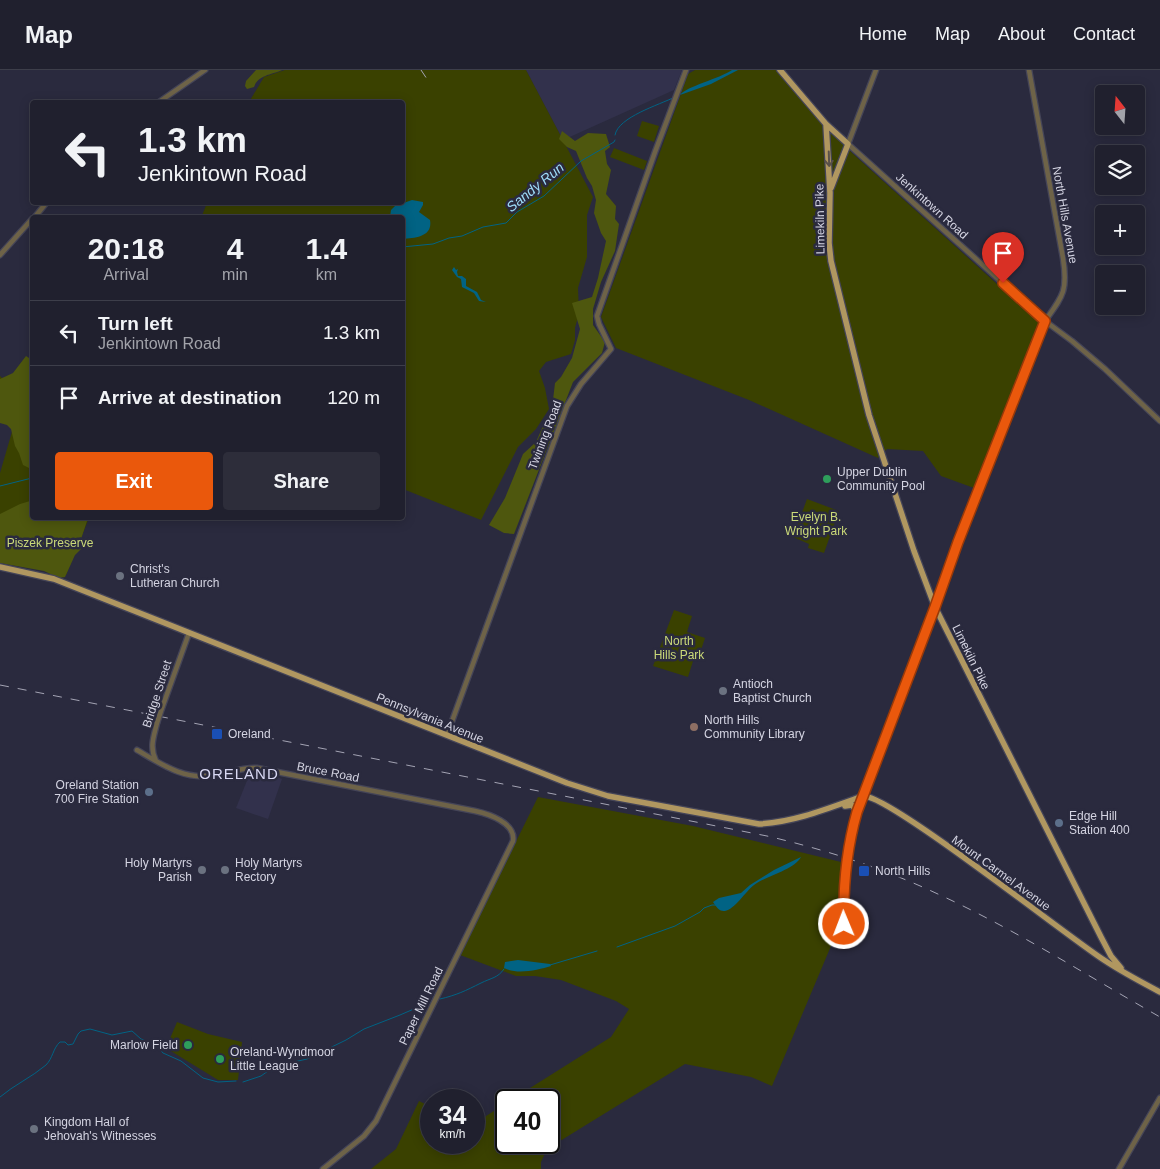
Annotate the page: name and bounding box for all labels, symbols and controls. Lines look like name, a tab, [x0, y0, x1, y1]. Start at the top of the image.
text: Map	[25, 21, 73, 48]
text: Home	[859, 24, 907, 44]
text: Map	[935, 24, 970, 44]
text: About	[998, 24, 1045, 44]
text: Contact	[1073, 24, 1135, 44]
north arrow	[1095, 85, 1145, 135]
map controls	[1095, 85, 1145, 315]
icon: left	[55, 120, 120, 185]
text: 1.3 km	[138, 120, 247, 159]
button: layers	[1095, 145, 1145, 195]
one-way arrow	[824, 150, 833, 166]
water label: Sandy Run	[503, 159, 567, 215]
text: Jenkintown Road	[138, 161, 307, 186]
street label: North Hills Avenue	[1050, 165, 1081, 265]
street label: Jenkintown Road	[893, 170, 971, 242]
street label: Limekiln Pike	[812, 183, 828, 254]
button: +	[1095, 205, 1145, 255]
text: 20:18	[88, 232, 164, 265]
text: 4	[227, 232, 243, 265]
text: 1.4	[306, 232, 347, 265]
pin	[982, 232, 1024, 283]
icon: arrive	[989, 239, 1017, 267]
button: −	[1095, 265, 1145, 315]
text: Arrival	[103, 266, 149, 283]
text: min	[222, 266, 248, 283]
text: km	[316, 266, 337, 283]
text: Turn left	[98, 313, 173, 334]
icon: left	[55, 319, 83, 347]
text: 1.3 km	[323, 322, 380, 343]
text: Jenkintown Road	[98, 335, 221, 352]
icon: arrive	[55, 384, 83, 412]
text: Arrive at destination	[98, 387, 282, 408]
text: 120 m	[327, 387, 380, 408]
street label: Twining Road	[525, 399, 565, 471]
button: Exit	[55, 452, 213, 510]
button: Share	[223, 452, 380, 510]
place label: Upper Dublin Community Pool	[837, 465, 925, 493]
marker: Upper Dublin Community Pool	[821, 473, 833, 485]
park label: Evelyn B. Wright Park	[785, 510, 848, 538]
park label: Piszek Preserve	[7, 536, 94, 550]
place label: Christ's Lutheran Church	[130, 562, 219, 590]
marker: Christ's Lutheran Church	[114, 570, 126, 582]
street label: Limekiln Pike	[949, 622, 993, 692]
park label: North Hills Park	[654, 634, 705, 662]
street label: Bridge Street	[140, 658, 175, 729]
place label: Antioch Baptist Church	[733, 677, 812, 705]
marker: Antioch Baptist Church	[717, 685, 729, 697]
street label: Pennsylvania Avenue	[374, 690, 486, 746]
place label: North Hills Community Library	[704, 713, 805, 741]
marker: North Hills Community Library	[688, 721, 700, 733]
marker: Oreland	[210, 727, 224, 741]
place label: Oreland	[228, 727, 271, 741]
street label: Bruce Road	[296, 759, 360, 785]
district label: ORELAND	[199, 765, 279, 782]
place label: Oreland Station 700 Fire Station	[54, 778, 139, 806]
marker: Oreland Station 700 Fire Station	[143, 786, 155, 798]
place label: Edge Hill Station 400	[1069, 809, 1130, 837]
marker: Edge Hill Station 400	[1053, 817, 1065, 829]
street label: Mount Carmel Avenue	[949, 833, 1053, 914]
place label: Holy Martyrs Parish	[125, 856, 192, 884]
place label: Holy Martyrs Rectory	[235, 856, 302, 884]
marker: Holy Martyrs Parish	[196, 864, 208, 876]
marker: Holy Martyrs Rectory	[219, 864, 231, 876]
marker: North Hills	[857, 864, 871, 878]
place label: North Hills	[875, 864, 930, 878]
position arrow	[817, 897, 869, 949]
street label: Paper Mill Road	[396, 965, 446, 1047]
place label: Marlow Field	[110, 1038, 178, 1052]
marker: Marlow Field	[182, 1039, 194, 1051]
place label: Oreland-Wyndmoor Little League	[230, 1045, 335, 1073]
marker: Oreland-Wyndmoor Little League	[214, 1053, 226, 1065]
speed limit sign: 40	[495, 1089, 560, 1154]
text: 34	[439, 1101, 466, 1129]
place label: Kingdom Hall of Jehovah's Witnesses	[44, 1115, 156, 1143]
marker: Kingdom Hall of Jehovah's Witnesses	[28, 1123, 40, 1135]
text: km/h	[439, 1127, 466, 1141]

